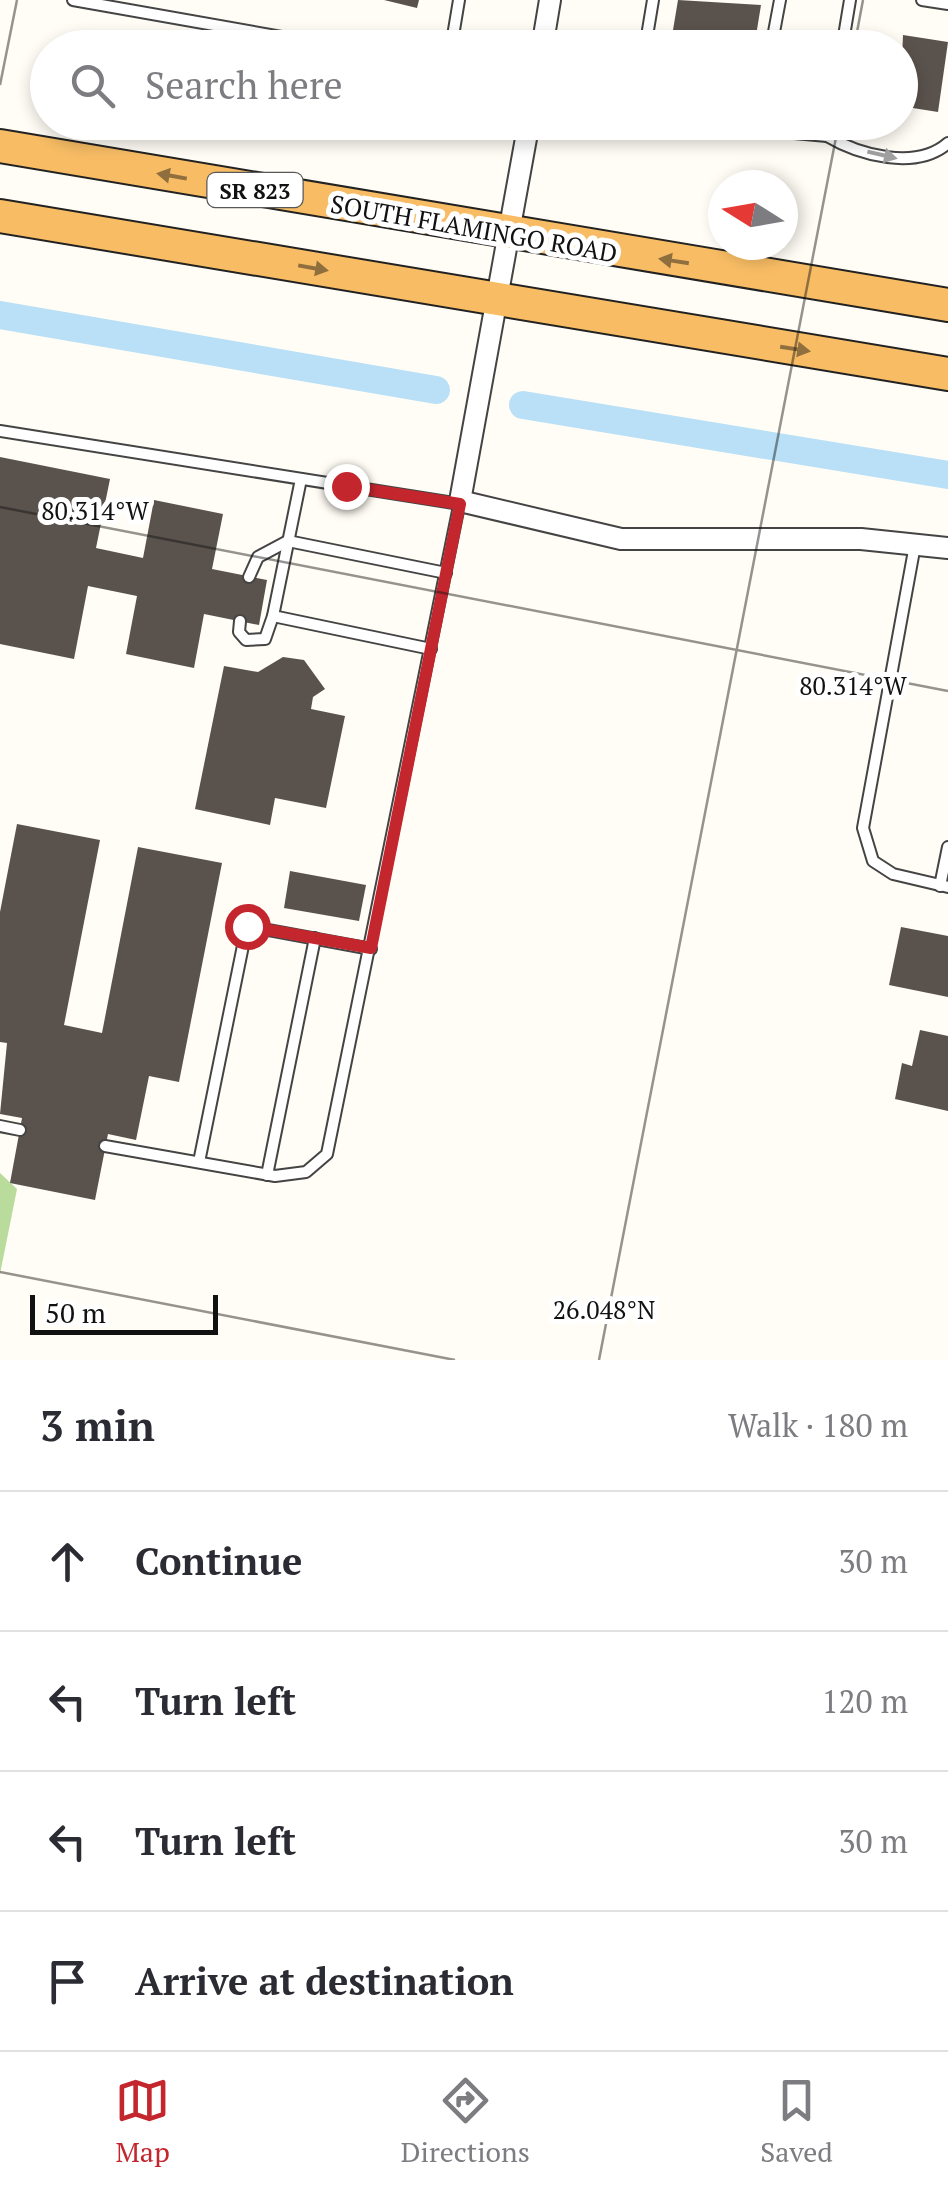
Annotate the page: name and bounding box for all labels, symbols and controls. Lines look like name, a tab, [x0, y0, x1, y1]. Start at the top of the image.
search box	[30, 30, 918, 140]
icon: search	[65, 58, 120, 113]
text: Search here	[145, 60, 343, 110]
one-way arrow	[867, 148, 898, 163]
one-way arrow	[156, 168, 187, 183]
north arrow	[708, 170, 798, 260]
road number: SR 823	[208, 173, 302, 207]
street label: SOUTH FLAMINGO ROAD	[328, 187, 620, 269]
one-way arrow	[658, 253, 689, 268]
one-way arrow	[297, 261, 329, 276]
one-way arrow	[780, 342, 811, 357]
route end	[324, 464, 370, 510]
text: 80.314°W	[41, 494, 149, 527]
text: 80.314°W	[799, 669, 907, 702]
route start	[225, 904, 271, 950]
scale bar	[30, 1290, 218, 1334]
text: 26.048°N	[553, 1293, 655, 1326]
text: 50 m	[45, 1294, 106, 1331]
text: 3 min	[40, 1397, 155, 1453]
text: Walk · 180 m	[728, 1404, 908, 1446]
icon: ahead	[40, 1534, 95, 1589]
text: Continue	[135, 1536, 302, 1586]
text: 30 m	[838, 1540, 908, 1582]
icon: left	[40, 1674, 95, 1729]
text: Turn left	[135, 1676, 296, 1726]
text: 120 m	[821, 1680, 908, 1722]
icon: left	[40, 1814, 95, 1869]
text: Turn left	[135, 1816, 296, 1866]
text: 30 m	[838, 1820, 908, 1862]
icon: arrive	[40, 1954, 95, 2009]
text: Arrive at destination	[135, 1956, 514, 2006]
tab: Map	[115, 2073, 170, 2170]
tab: Directions	[401, 2073, 530, 2170]
tab: Saved	[760, 2073, 833, 2170]

